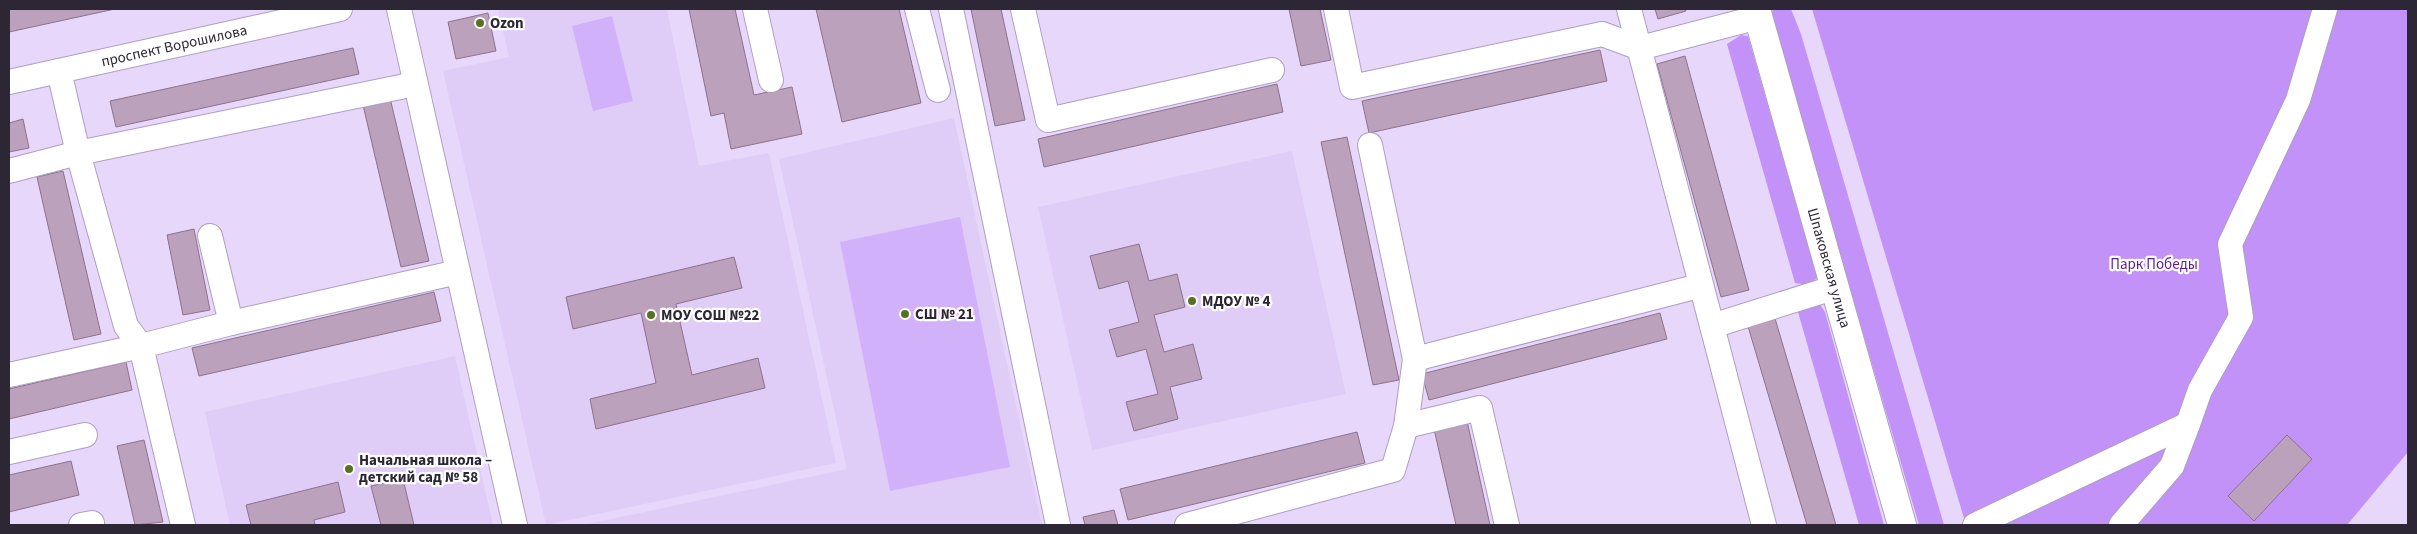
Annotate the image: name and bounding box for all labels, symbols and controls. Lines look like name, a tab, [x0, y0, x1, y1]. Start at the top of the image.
place label: Ozon	[490, 13, 524, 34]
marker: Ozon	[474, 17, 486, 29]
street label: проспект Ворошилова	[99, 20, 249, 72]
street label: Шпаковская улица	[1802, 206, 1856, 330]
park label: Парк Победы	[2110, 254, 2198, 275]
place label: МДОУ № 4	[1202, 291, 1270, 312]
marker: МДОУ № 4	[1186, 295, 1198, 307]
place label: СШ № 21	[915, 304, 974, 325]
place label: МОУ СОШ №22	[661, 305, 760, 326]
marker: СШ № 21	[899, 308, 911, 320]
marker: МОУ СОШ №22	[645, 309, 657, 321]
place label: Начальная школа – детский сад № 58	[359, 450, 492, 488]
marker: Начальная школа – детский сад № 58	[343, 463, 355, 475]

